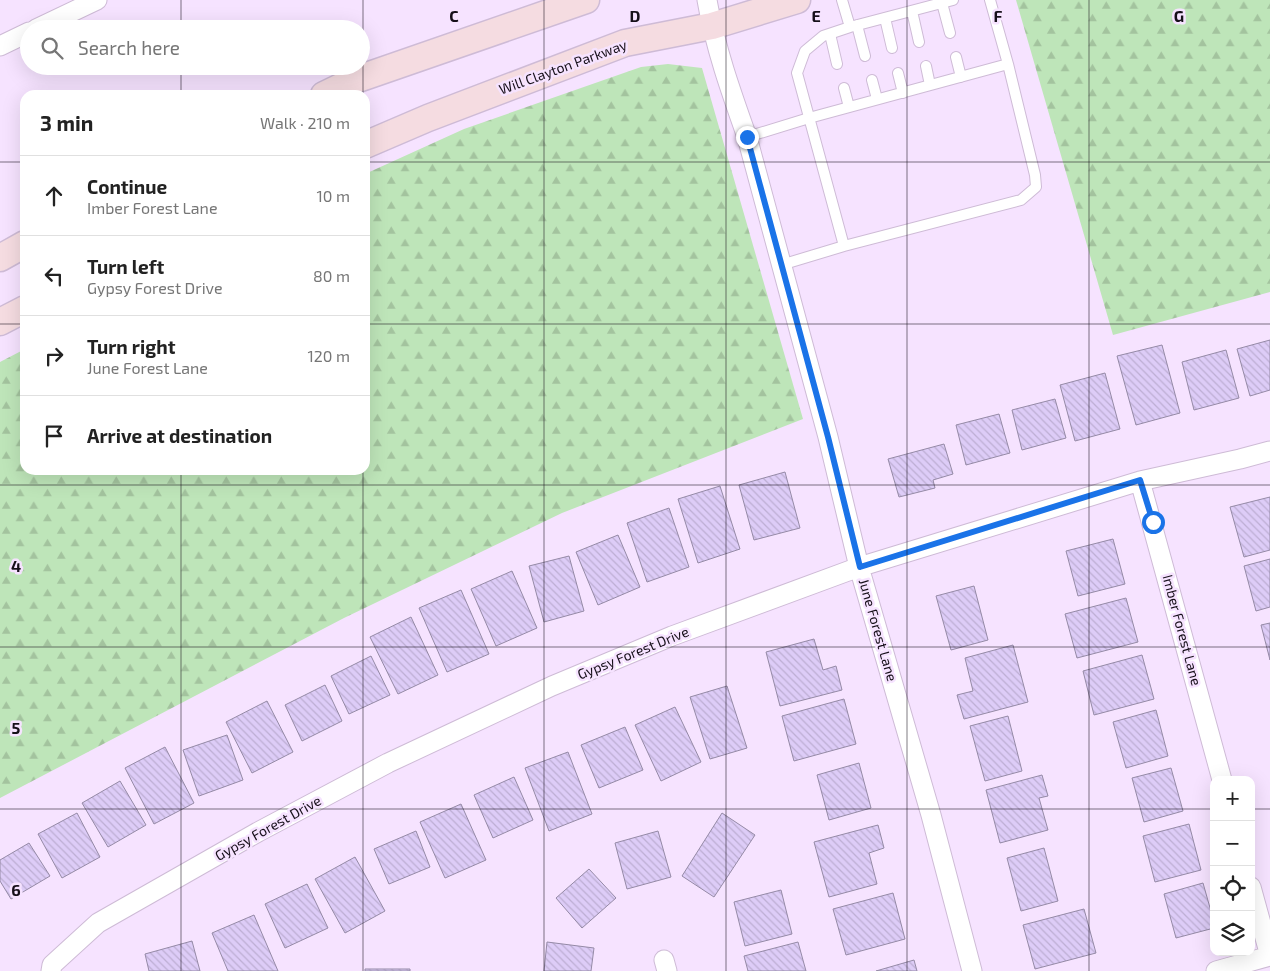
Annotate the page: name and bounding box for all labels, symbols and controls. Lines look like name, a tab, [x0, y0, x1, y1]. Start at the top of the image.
text: C	[449, 6, 459, 25]
text: D	[630, 6, 641, 25]
text: E	[811, 6, 821, 25]
text: F	[994, 6, 1003, 25]
text: G	[1174, 6, 1184, 25]
search box	[20, 20, 370, 75]
icon: search	[38, 34, 66, 62]
street label: Will Clayton Parkway	[497, 35, 630, 98]
text: Search here	[78, 36, 180, 59]
text: 3 min	[40, 110, 93, 135]
text: Walk · 210 m	[260, 113, 350, 132]
route end	[736, 126, 759, 149]
text: Continue	[87, 175, 167, 198]
icon: ahead	[40, 182, 68, 210]
text: 10 m	[316, 186, 350, 205]
text: Imber Forest Lane	[87, 198, 218, 217]
text: Turn left	[87, 255, 164, 278]
icon: left	[40, 262, 68, 290]
text: 80 m	[313, 266, 350, 285]
text: Gypsy Forest Drive	[87, 278, 223, 297]
text: Turn right	[87, 335, 175, 358]
icon: right	[40, 342, 68, 370]
text: 120 m	[307, 346, 350, 365]
text: June Forest Lane	[87, 358, 208, 377]
icon: arrive	[40, 422, 68, 450]
text: Arrive at destination	[87, 424, 272, 447]
route start	[1142, 511, 1165, 534]
text: 4	[11, 556, 21, 575]
street label: Imber Forest Lane	[1159, 573, 1205, 687]
street label: June Forest Lane	[856, 577, 901, 683]
street label: Gypsy Forest Drive	[575, 622, 691, 683]
text: 5	[12, 718, 21, 737]
map controls	[1210, 776, 1255, 956]
button: +	[1210, 776, 1255, 821]
street label: Gypsy Forest Drive	[212, 791, 324, 864]
button: −	[1210, 821, 1255, 866]
button: locate	[1210, 866, 1255, 911]
text: 6	[11, 880, 21, 899]
button: layers	[1210, 911, 1255, 956]

